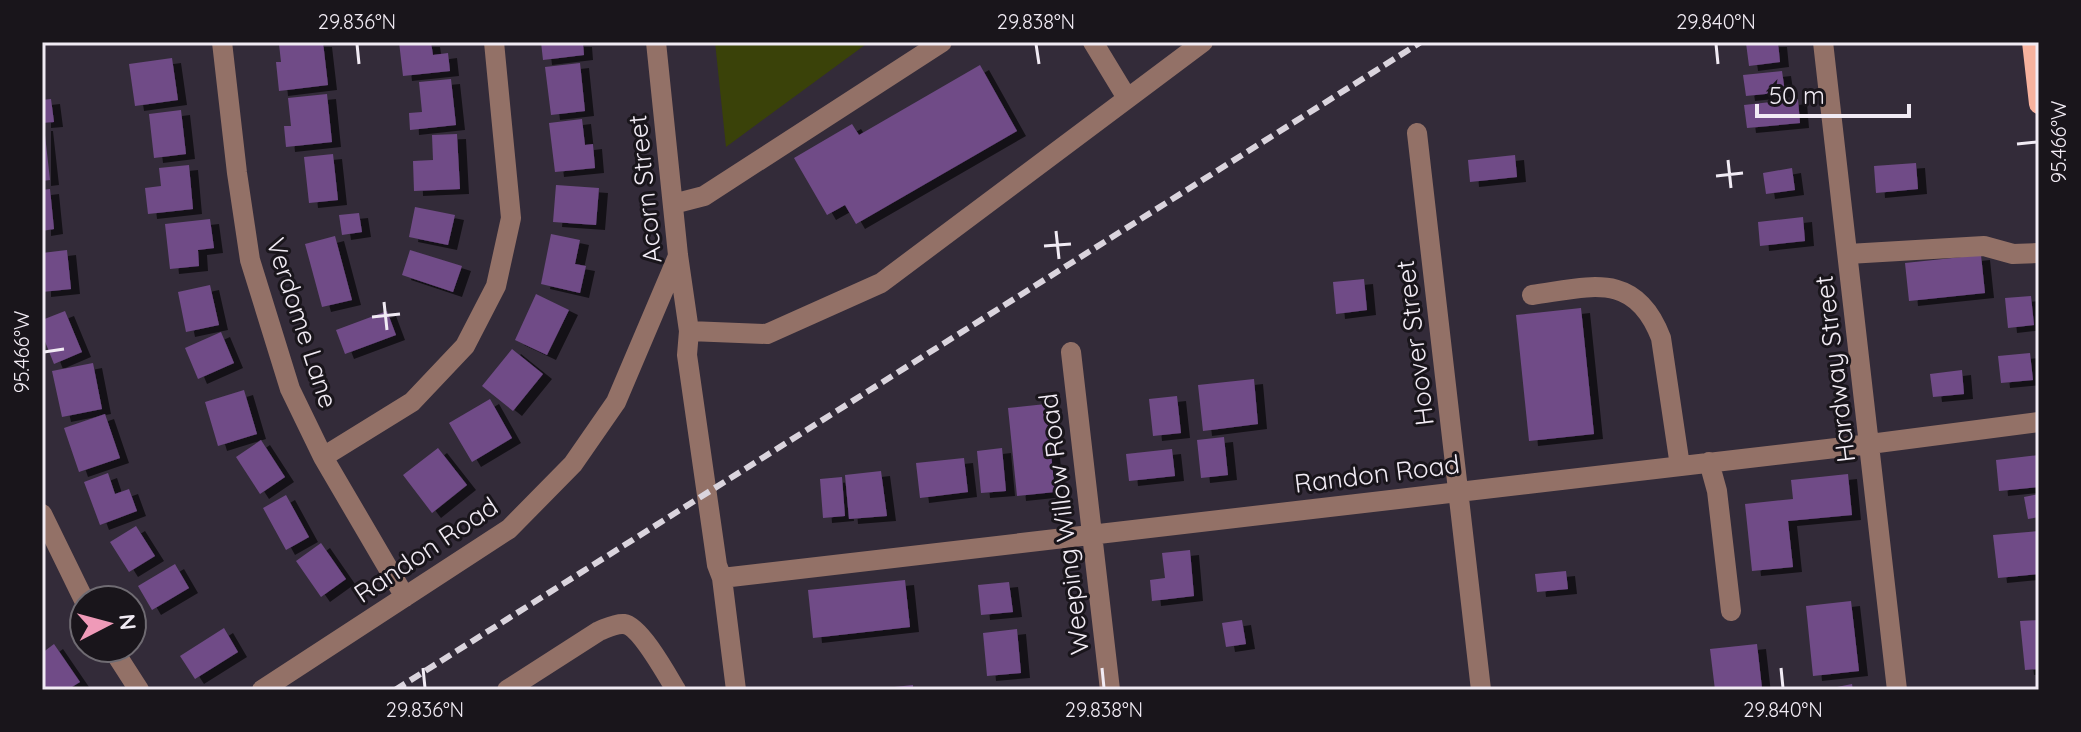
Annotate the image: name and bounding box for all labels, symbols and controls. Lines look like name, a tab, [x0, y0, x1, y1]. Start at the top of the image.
text: 29.836°N	[318, 9, 396, 34]
text: 29.838°N	[997, 9, 1075, 34]
text: 29.840°N	[1676, 9, 1756, 34]
scale bar	[1757, 68, 1909, 118]
text: 50 m	[1769, 80, 1825, 110]
text: 95.466°W	[2046, 101, 2071, 183]
street label: Acorn Street	[620, 113, 669, 265]
street label: Verdome Lane	[259, 234, 346, 412]
street label: Hoover Street	[1388, 258, 1441, 428]
street label: Hardway Street	[1807, 274, 1862, 464]
text: 95.466°W	[9, 311, 34, 393]
street label: Weeping Willow Road	[1031, 392, 1096, 657]
street label: Randon Road	[1292, 447, 1462, 500]
street label: Randon Road	[348, 489, 504, 610]
north arrow	[68, 584, 148, 664]
text: N	[113, 612, 143, 631]
text: 29.836°N	[386, 697, 464, 722]
text: 29.838°N	[1065, 697, 1143, 722]
text: 29.840°N	[1743, 697, 1823, 722]

